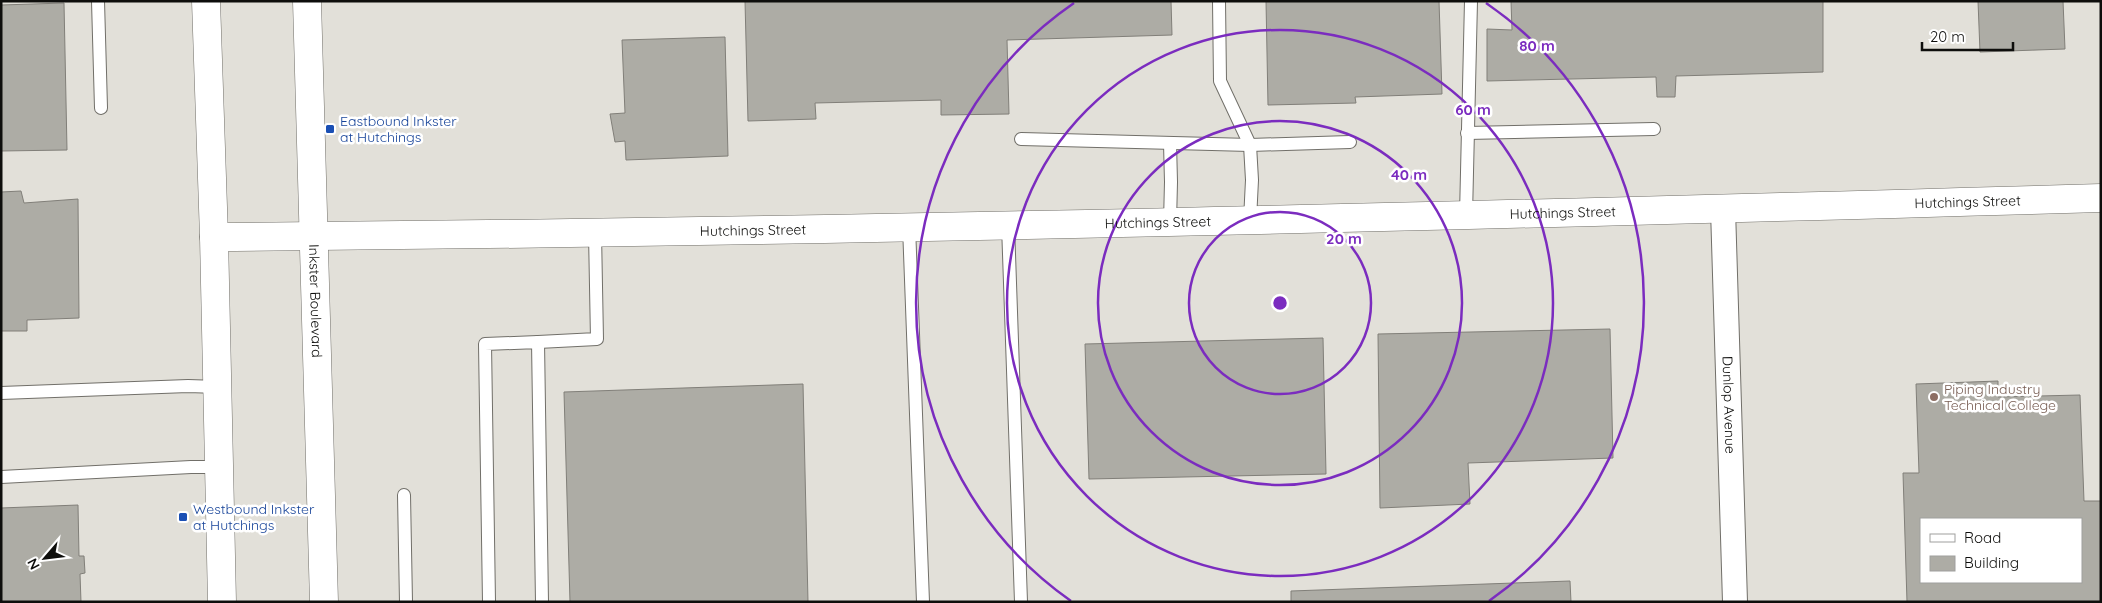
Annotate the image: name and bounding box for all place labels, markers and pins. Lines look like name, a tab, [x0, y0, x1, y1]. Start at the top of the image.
place label: Eastbound Inkster at Hutchings	[340, 112, 457, 146]
marker: Eastbound Inkster at Hutchings	[324, 123, 336, 135]
centre of rings	[1271, 294, 1289, 312]
place label: Piping Industry Technical College	[1944, 380, 2056, 414]
marker: Piping Industry Technical College	[1928, 391, 1940, 403]
place label: Westbound Inkster at Hutchings	[193, 500, 315, 534]
marker: Westbound Inkster at Hutchings	[177, 511, 189, 523]

